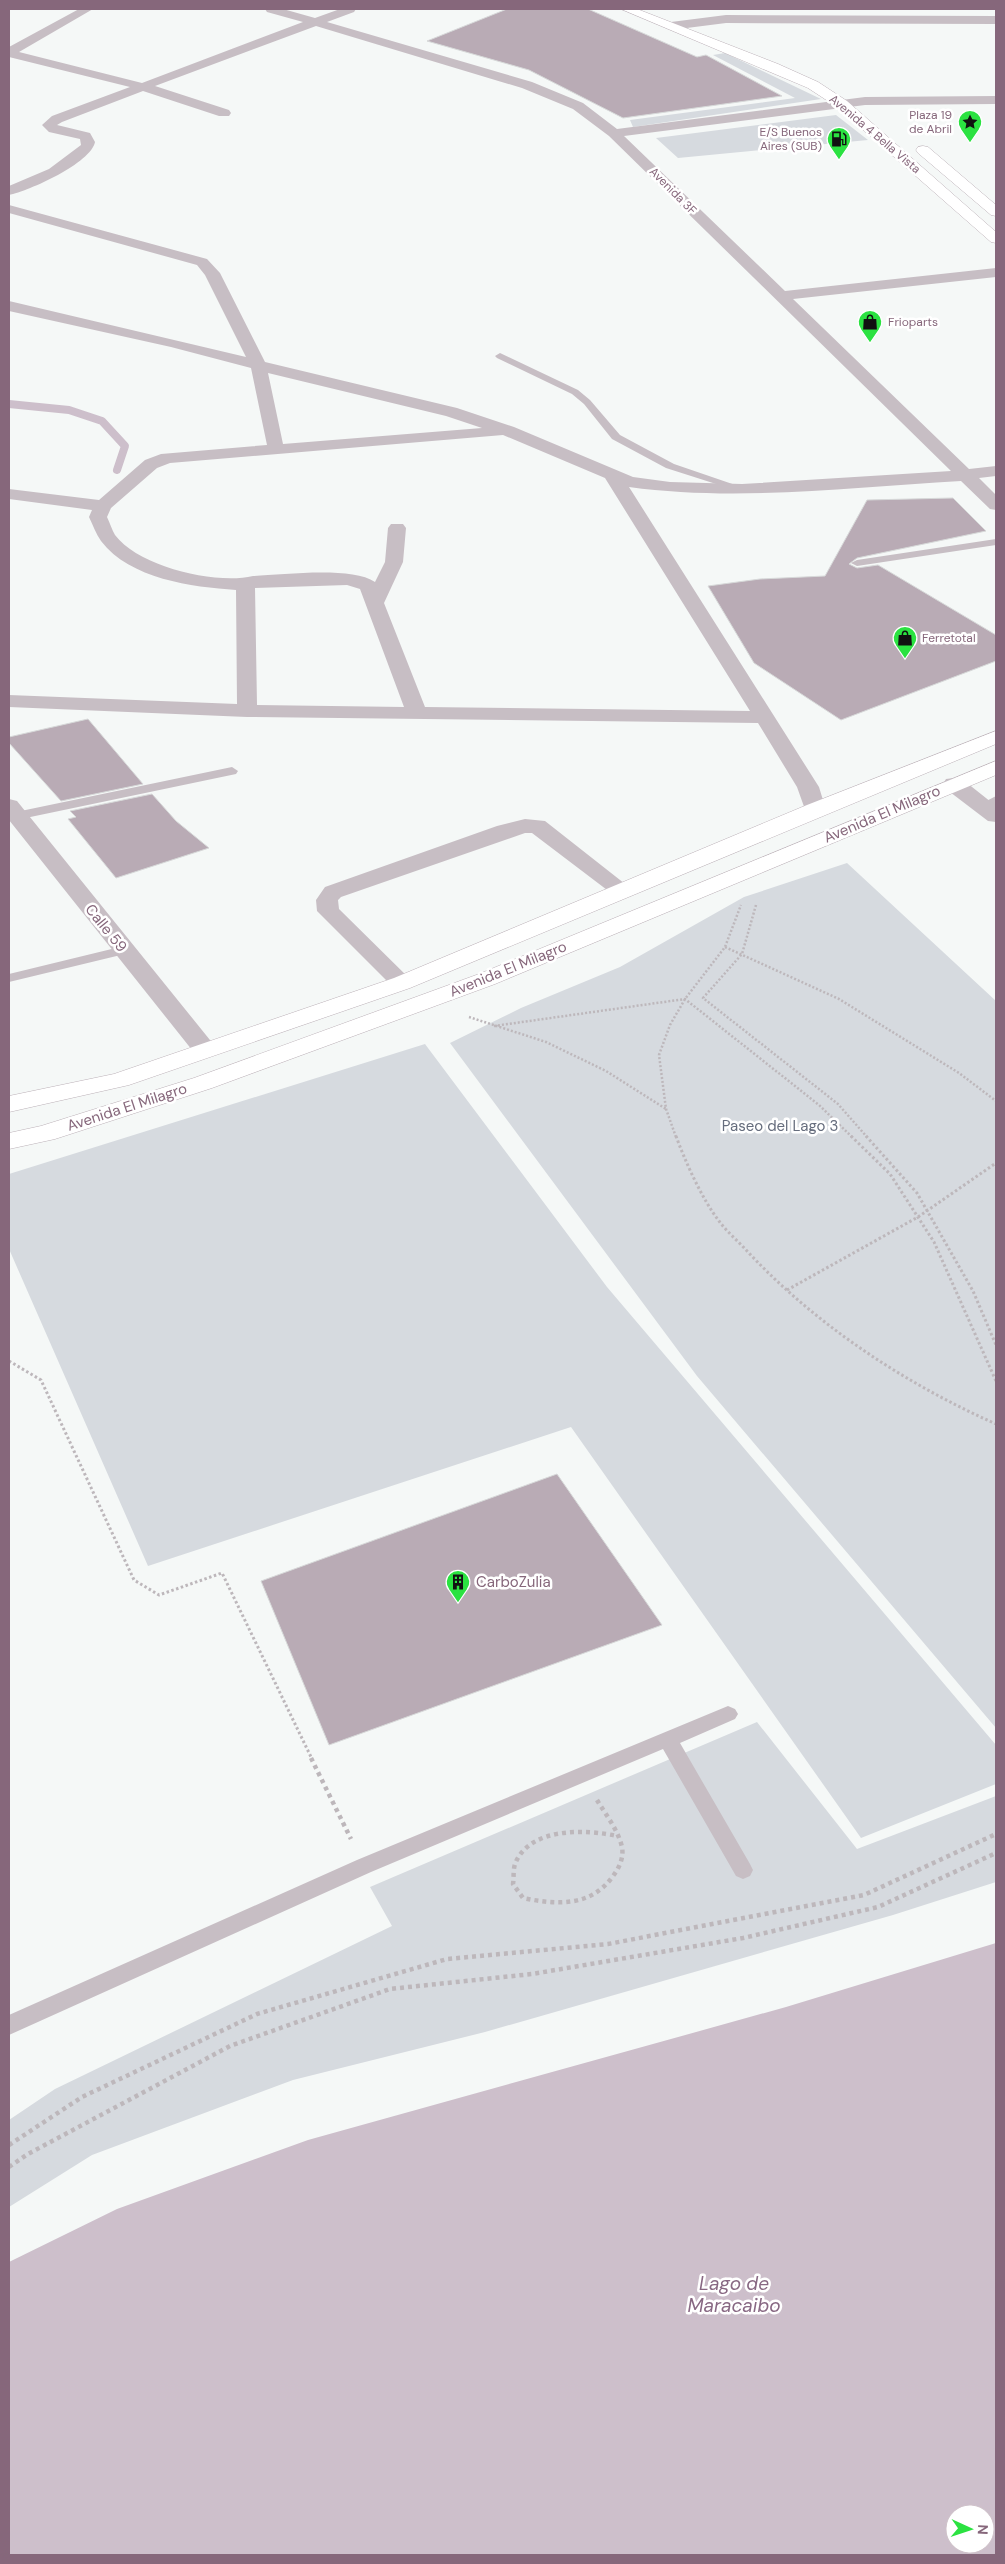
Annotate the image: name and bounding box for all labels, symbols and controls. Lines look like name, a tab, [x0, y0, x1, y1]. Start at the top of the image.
street label: Avenida 4 Bella Vista	[826, 91, 924, 177]
place label: Plaza 19 de Abril	[909, 107, 952, 137]
place icon: Plaza 19 de Abril	[957, 109, 983, 143]
place label: E/S Buenos Aires (SUB)	[759, 124, 822, 154]
fuel station icon: E/S Buenos Aires (SUB)	[826, 126, 852, 160]
street label: Avenida 3F	[646, 164, 701, 219]
shop icon: Frioparts	[857, 309, 883, 343]
place label: Frioparts	[888, 314, 938, 330]
shop icon: Ferretotal	[892, 625, 918, 659]
place label: Ferretotal	[922, 630, 976, 646]
street label: Avenida El Milagro	[821, 780, 944, 848]
street label: Calle 59	[81, 900, 131, 956]
street label: Avenida El Milagro	[446, 936, 570, 1002]
street label: Avenida El Milagro	[64, 1078, 190, 1136]
park label: Paseo del Lago 3	[722, 1116, 838, 1136]
building icon: CarboZulia	[445, 1569, 471, 1603]
place label: CarboZulia	[476, 1572, 551, 1592]
water label: Lago de Maracaibo	[687, 2271, 781, 2318]
north arrow	[945, 2504, 995, 2554]
text: N	[974, 2524, 992, 2535]

